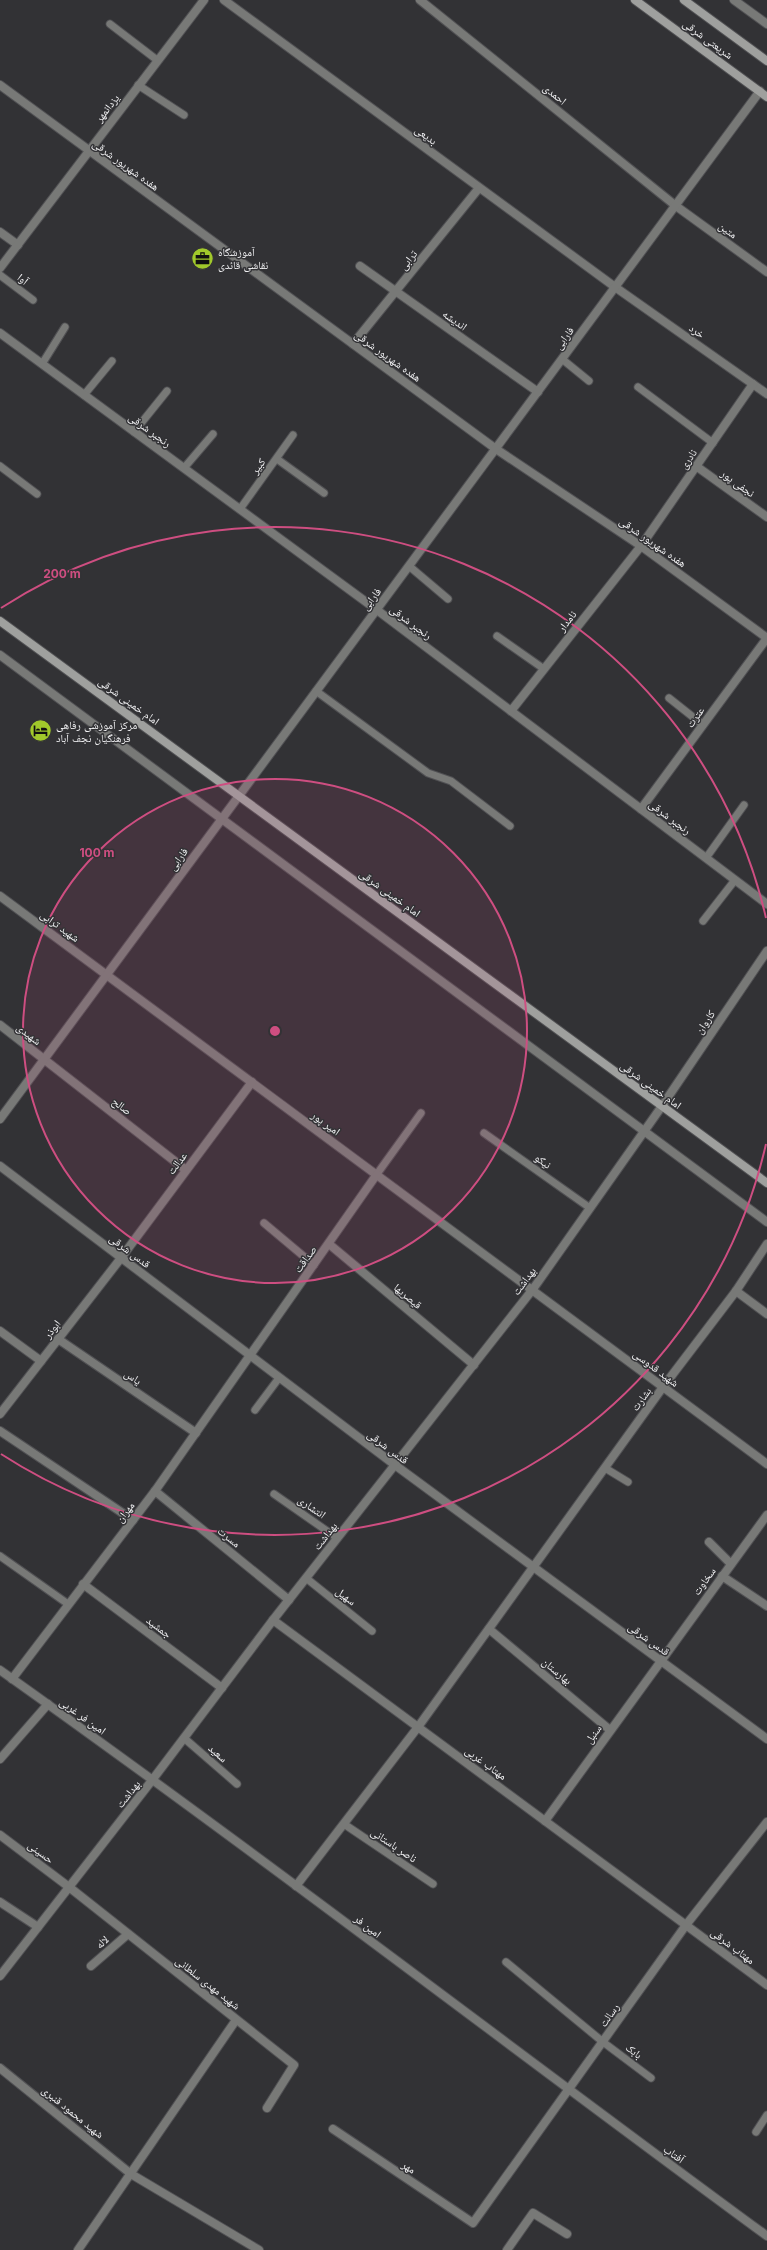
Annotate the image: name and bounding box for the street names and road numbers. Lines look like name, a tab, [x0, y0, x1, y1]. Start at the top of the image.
street label: شریعتی شرقی	[680, 16, 736, 62]
street label: احمدی	[540, 80, 570, 108]
street label: یزدانمهر	[91, 91, 123, 126]
street label: بدیعی	[412, 122, 440, 148]
street label: هفده شهریور شرقی	[90, 136, 162, 194]
street label: متین	[716, 219, 740, 241]
street label: ترابی	[396, 247, 421, 273]
street label: آوا	[15, 270, 32, 288]
street label: اندیشه	[440, 307, 470, 333]
street label: خرد	[686, 321, 708, 341]
street label: فارابی	[551, 324, 577, 352]
street label: هفده شهریور شرقی	[352, 327, 424, 385]
street label: رنجبر شرقی	[126, 410, 174, 450]
street label: نادری	[676, 446, 700, 472]
street label: کبیر	[247, 455, 269, 477]
street label: نجفی پور	[717, 465, 758, 500]
street label: هفده شهریور شرقی	[617, 514, 690, 571]
street label: فارابی	[358, 585, 384, 613]
street label: رنجبر شرقی	[387, 602, 435, 642]
street label: نامدار	[554, 608, 580, 635]
street label: امام خمینی شرقی	[96, 674, 162, 728]
street label: عترت	[683, 703, 708, 730]
street label: رنجبر شرقی	[646, 797, 694, 837]
street label: فارابی	[165, 845, 191, 873]
street label: امام خمینی شرقی	[357, 866, 423, 920]
street label: شهید ترابی	[38, 907, 82, 945]
street label: کاروان	[692, 1007, 718, 1037]
street label: شهیدی	[14, 1020, 44, 1048]
street label: امام خمینی شرقی	[618, 1058, 684, 1112]
street label: صالح	[109, 1094, 135, 1118]
street label: امیر پور	[308, 1107, 343, 1138]
street label: عدالت	[164, 1149, 190, 1177]
street label: نیکو	[532, 1150, 554, 1172]
street label: قدس شرقی	[107, 1231, 154, 1271]
street label: صداقت	[290, 1243, 320, 1275]
street label: بهداشت	[509, 1264, 539, 1298]
street label: قیصریها	[391, 1280, 425, 1312]
street label: ابوذر	[40, 1317, 64, 1342]
street label: شهید قدوسی	[630, 1346, 682, 1390]
street label: یاس	[122, 1366, 145, 1388]
street label: بشارت	[628, 1384, 654, 1414]
street label: قدس شرقی	[365, 1427, 412, 1467]
street label: انتشاری	[295, 1492, 329, 1522]
street label: مهران	[112, 1499, 138, 1525]
street label: بهداشت	[310, 1519, 340, 1553]
street label: مسرت	[215, 1524, 243, 1550]
street label: سخاوت	[689, 1564, 719, 1598]
street label: سهیل	[333, 1584, 359, 1608]
street label: جمشید	[144, 1613, 174, 1641]
street label: قدس شرقی	[625, 1619, 673, 1659]
street label: بهارستان	[539, 1654, 575, 1688]
street label: امین فر غربی	[57, 1695, 109, 1737]
street label: سنبل	[581, 1722, 605, 1746]
street label: سعید	[205, 1741, 231, 1765]
street label: مهتاب غربی	[462, 1743, 510, 1783]
street label: بهداشت	[113, 1777, 143, 1811]
street label: ناصر باستانی	[368, 1825, 420, 1865]
street label: حسینی	[25, 1838, 57, 1866]
street label: امین فر	[351, 1911, 384, 1941]
street label: مهتاب شرقی	[708, 1925, 758, 1967]
street label: لاله	[92, 1932, 112, 1952]
street label: شهید مهدی سلطانی	[173, 1953, 243, 2013]
street label: رسالت	[596, 2001, 622, 2029]
street label: بابک	[623, 2040, 645, 2062]
street label: شهید محمود قنبری	[39, 2083, 107, 2141]
street label: آفتاب	[661, 2142, 687, 2166]
street label: مهر	[399, 2157, 419, 2177]

